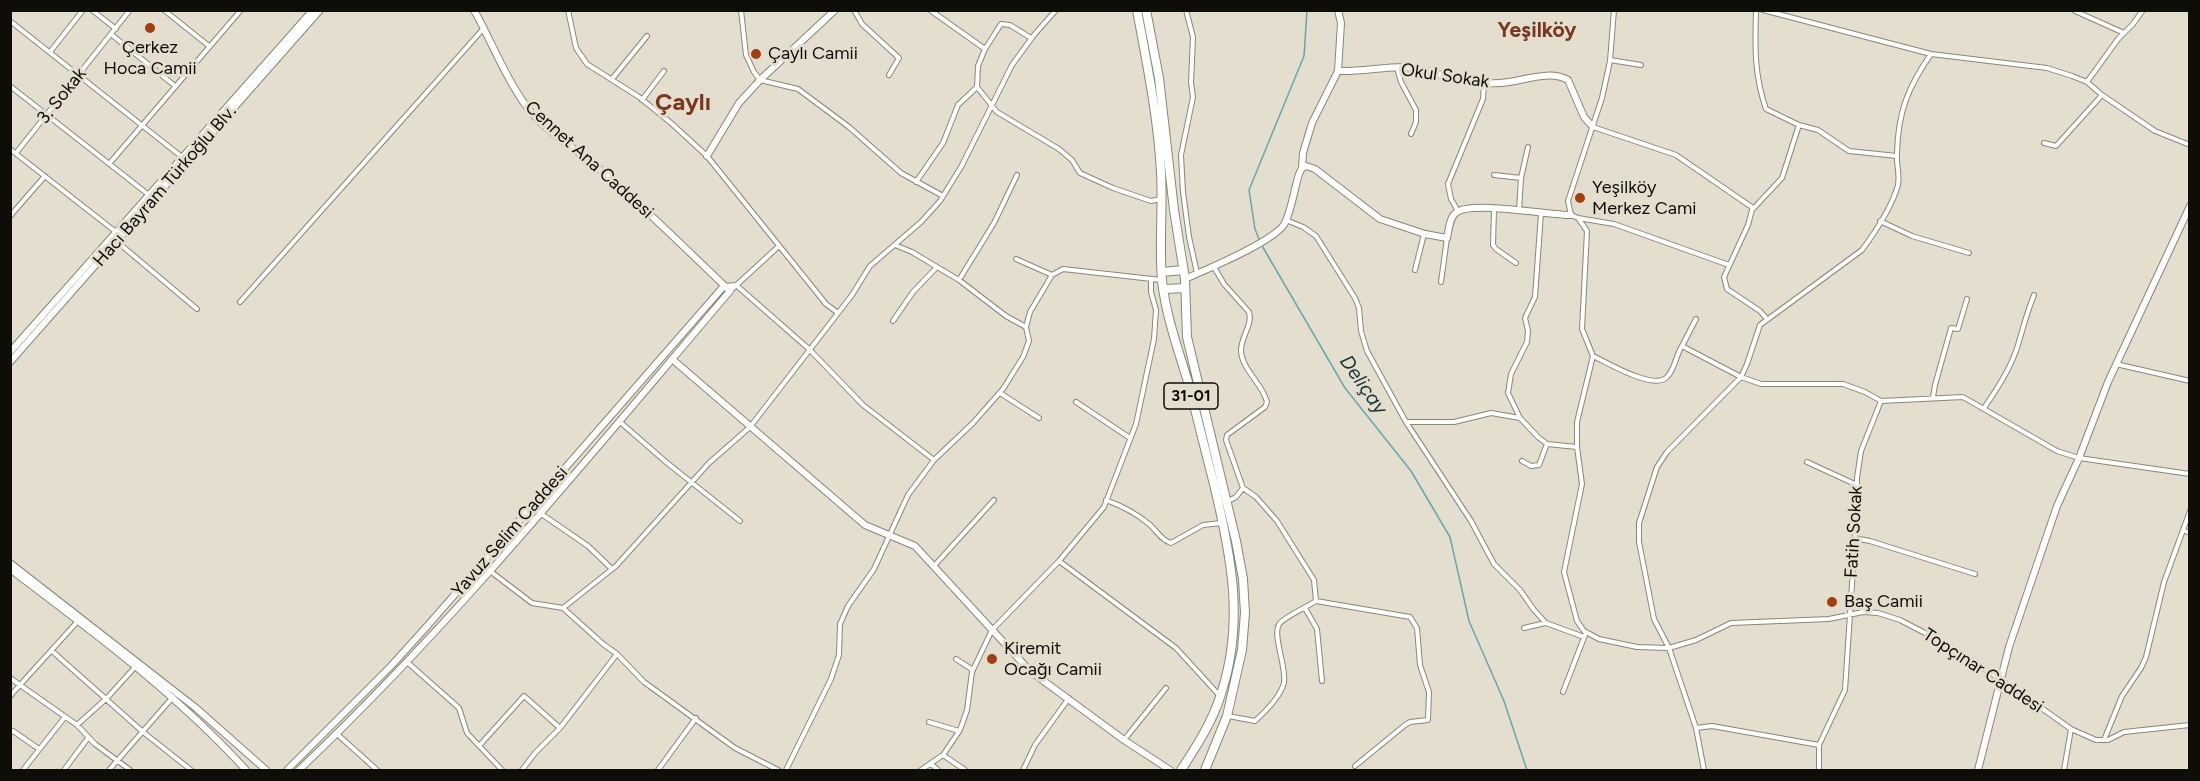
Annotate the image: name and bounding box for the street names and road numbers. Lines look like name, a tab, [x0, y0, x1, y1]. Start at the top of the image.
street label: Okul Sokak	[1399, 59, 1491, 93]
street label: 3. Sokak	[33, 64, 91, 128]
street label: Cennet Ana Caddesi	[520, 97, 658, 223]
street label: Hacı Bayram Türkoğlu Blv.	[89, 101, 241, 271]
road number: 31-01	[1164, 383, 1218, 409]
street label: Yavuz Selim Caddesi	[447, 462, 573, 602]
street label: Fatih Sokak	[1841, 485, 1867, 579]
street label: Topçınar Caddesi	[1919, 624, 2047, 718]

